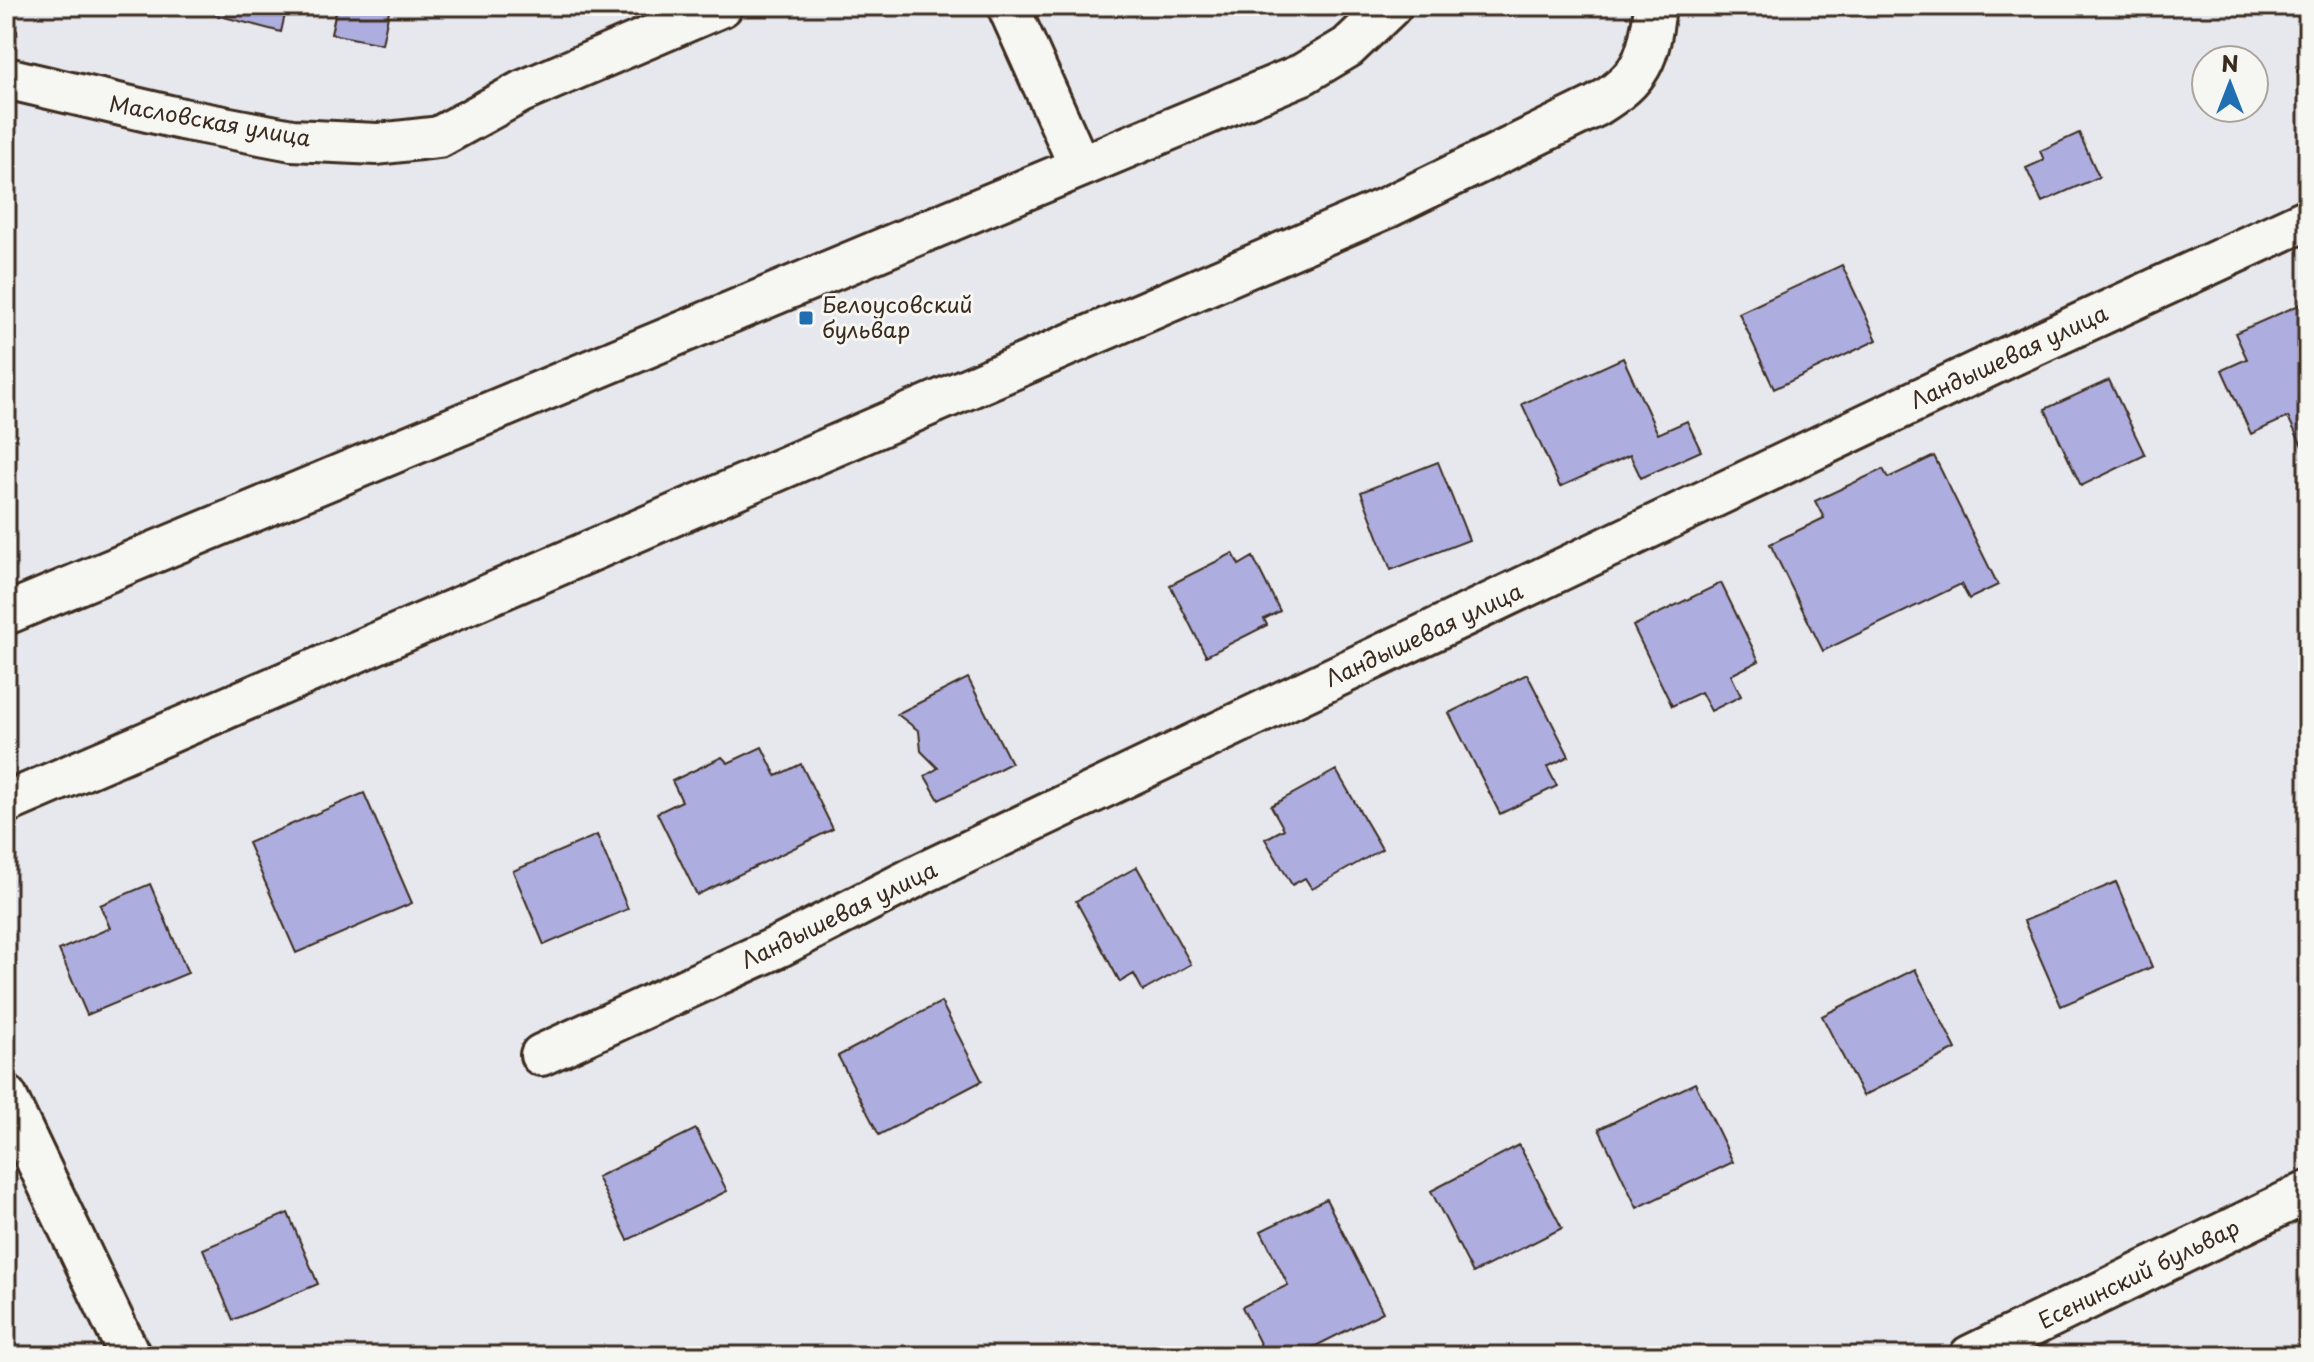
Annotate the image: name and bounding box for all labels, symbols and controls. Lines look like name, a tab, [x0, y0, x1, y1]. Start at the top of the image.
north arrow	[2190, 44, 2270, 124]
text: N	[2221, 46, 2239, 79]
street label: Масловская улица	[107, 86, 314, 154]
place label: Белоусовский бульвар	[822, 287, 973, 345]
street label: Ландышевая улица	[1904, 295, 2113, 416]
marker: Белоусовский бульвар	[797, 309, 815, 327]
street label: Ландышевая улица	[1319, 573, 1528, 694]
street label: Ландышевая улица	[735, 852, 942, 976]
street label: Есенинский бульвар	[2032, 1210, 2245, 1336]

